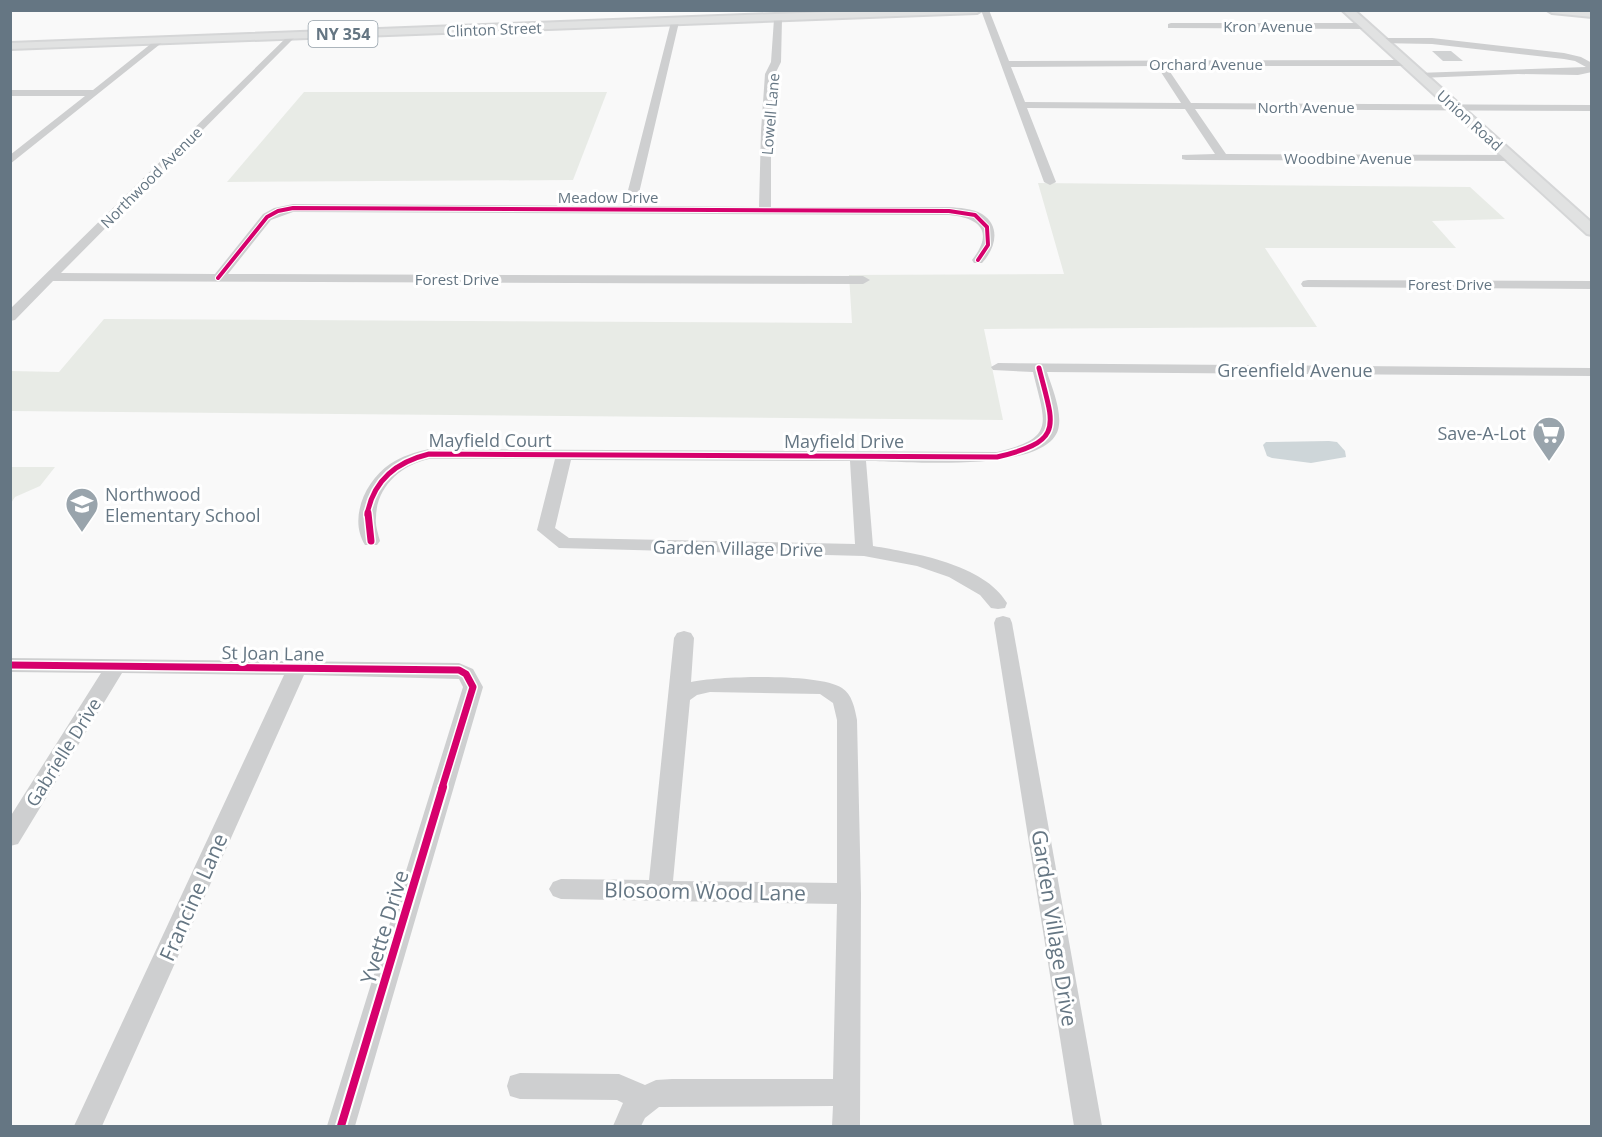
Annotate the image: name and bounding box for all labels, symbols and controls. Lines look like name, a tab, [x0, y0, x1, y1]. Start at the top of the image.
street label: Kron Avenue	[1223, 16, 1313, 36]
street label: Clinton Street	[446, 17, 542, 41]
road number: NY 354	[308, 21, 378, 47]
street label: Orchard Avenue	[1149, 54, 1263, 74]
street label: Lowell Lane	[756, 72, 784, 156]
street label: Union Road	[1433, 85, 1507, 155]
street label: North Avenue	[1257, 97, 1355, 117]
street label: Northwood Avenue	[96, 122, 206, 232]
street label: Woodbine Avenue	[1284, 148, 1412, 168]
street label: Meadow Drive	[558, 187, 658, 207]
street label: Forest Drive	[415, 269, 499, 289]
street label: Forest Drive	[1408, 274, 1492, 294]
street label: Greenfield Avenue	[1217, 358, 1373, 382]
supermarket icon: Save-A-Lot	[1531, 415, 1567, 462]
place label: Save-A-Lot	[1437, 421, 1526, 445]
street label: Mayfield Court	[428, 428, 552, 452]
street label: Mayfield Drive	[784, 429, 904, 453]
place label: Northwood Elementary School	[105, 482, 261, 527]
school or university icon: Northwood Elementary School	[64, 486, 100, 533]
street label: Garden Village Drive	[653, 535, 823, 561]
street label: St Joan Lane	[221, 640, 325, 666]
street label: Gabrielle Drive	[20, 693, 106, 811]
street label: Garden Village Drive	[1026, 828, 1084, 1028]
street label: Francine Lane	[152, 829, 234, 965]
street label: Yvette Drive	[353, 867, 415, 987]
street label: Blosoom Wood Lane	[604, 875, 806, 907]

